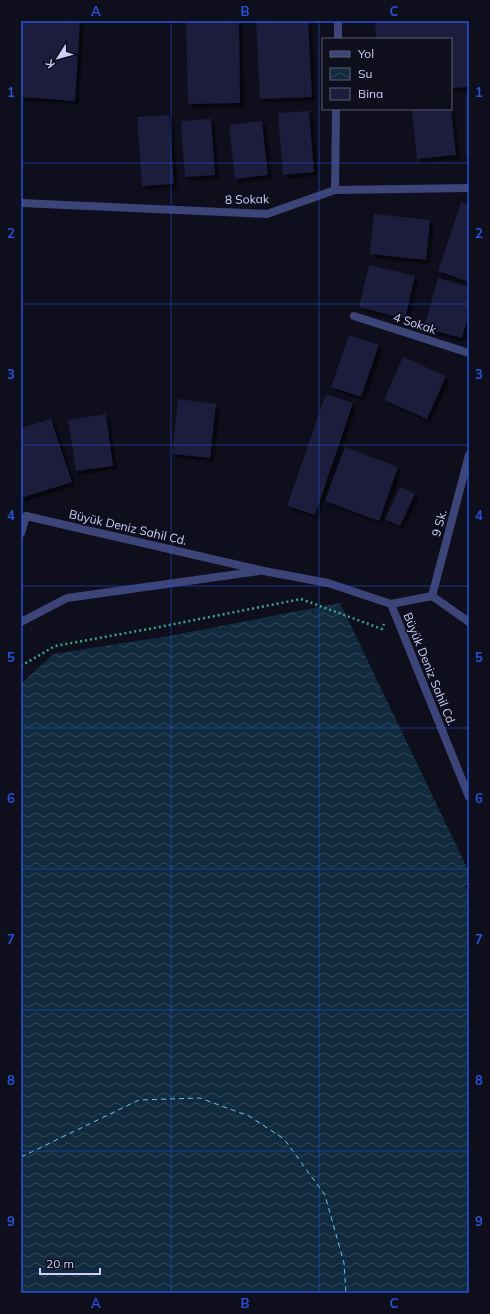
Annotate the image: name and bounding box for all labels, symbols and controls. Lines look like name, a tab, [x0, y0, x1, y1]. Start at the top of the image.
text: A	[91, 3, 101, 19]
text: B	[241, 3, 250, 19]
text: C	[390, 3, 399, 19]
north arrow	[38, 38, 78, 78]
legend	[322, 38, 452, 110]
text: Yol	[357, 46, 374, 61]
text: K	[42, 56, 58, 71]
text: Su	[358, 66, 372, 81]
text: 1	[7, 84, 15, 100]
text: 1	[475, 84, 483, 100]
text: Bina	[358, 86, 383, 101]
street label: 8 Sokak	[225, 191, 270, 207]
text: 2	[7, 225, 15, 241]
text: 2	[475, 225, 483, 241]
street label: 4 Sokak	[392, 309, 439, 337]
text: 3	[7, 366, 15, 382]
text: 3	[475, 366, 483, 382]
street label: Büyük Deniz Sahil Cd.	[68, 506, 188, 548]
text: 4	[7, 507, 15, 523]
text: 4	[475, 507, 483, 523]
street label: 9 Sk.	[428, 508, 450, 538]
street label: Büyük Deniz Sahil Cd.	[400, 610, 460, 728]
text: 5	[7, 649, 15, 665]
text: 5	[475, 649, 483, 665]
text: 6	[7, 790, 15, 806]
text: 6	[475, 790, 483, 806]
text: 7	[7, 931, 15, 947]
text: 7	[475, 931, 483, 947]
text: 8	[7, 1072, 15, 1088]
text: 8	[475, 1072, 483, 1088]
text: 9	[7, 1213, 15, 1229]
text: 9	[475, 1213, 483, 1229]
scale bar	[40, 1250, 100, 1276]
text: 20 m	[46, 1256, 74, 1271]
text: A	[91, 1295, 101, 1311]
text: B	[241, 1295, 250, 1311]
text: C	[390, 1295, 399, 1311]

